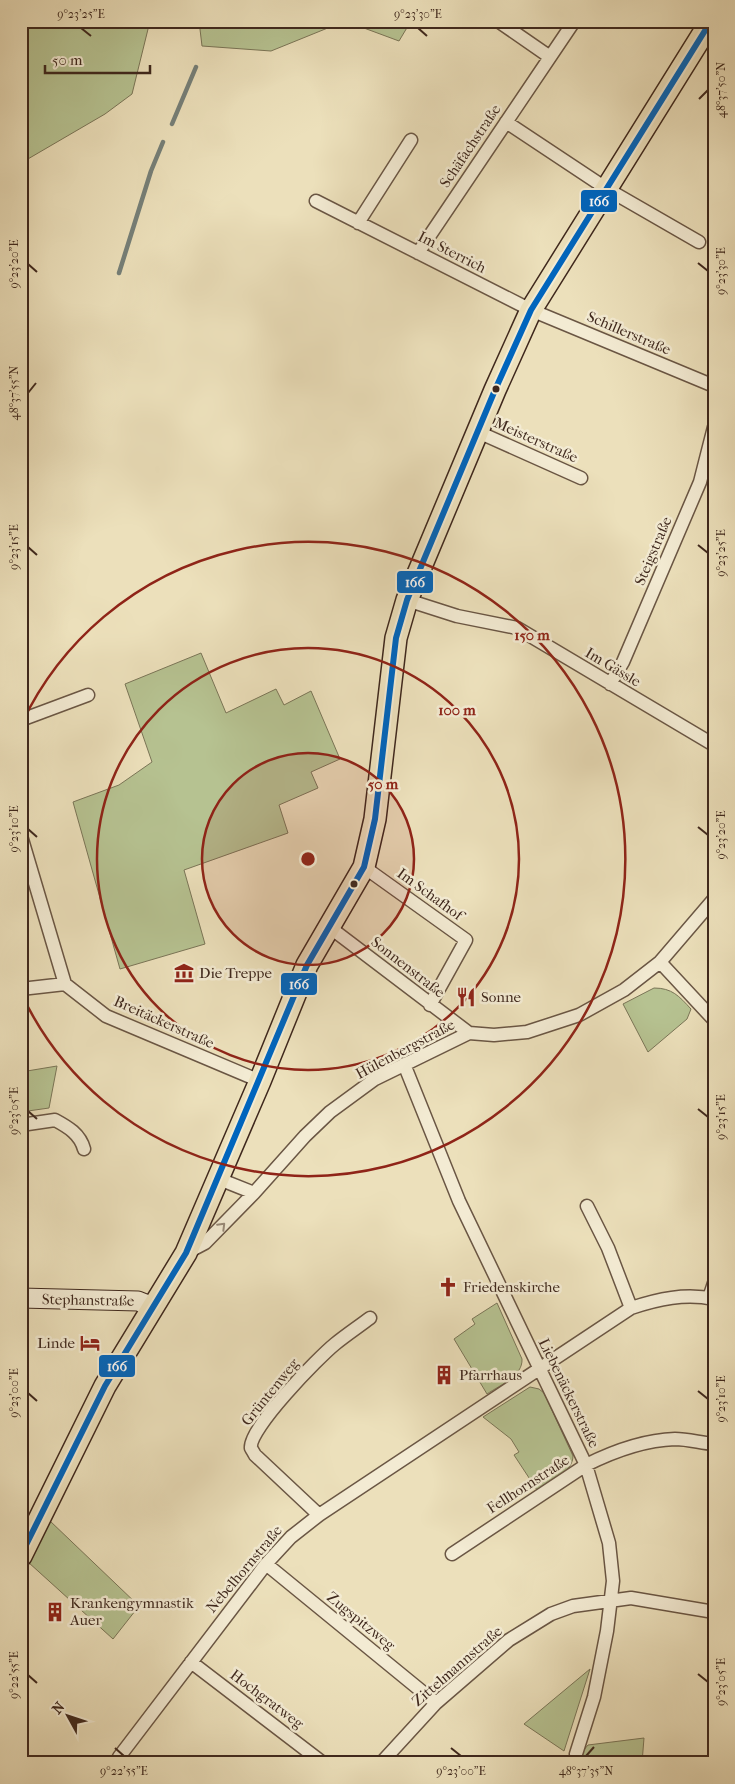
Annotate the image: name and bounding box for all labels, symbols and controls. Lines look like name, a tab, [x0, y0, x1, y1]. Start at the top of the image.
text: 9°23'25"E	[57, 7, 105, 21]
text: 9°23'30"E	[394, 7, 442, 21]
scale bar	[45, 42, 150, 74]
text: 50 m	[52, 51, 83, 69]
text: 48°37'50"N	[714, 62, 728, 118]
street label: Schäfachstraße	[436, 101, 505, 191]
line badge: 166	[580, 189, 618, 213]
text: 166	[589, 193, 609, 210]
street label: Im Sterrich	[415, 227, 490, 277]
text: 9°23'20"E	[7, 239, 21, 289]
text: 9°23'30"E	[714, 247, 728, 295]
street label: Schillerstraße	[585, 307, 674, 359]
text: 48°37'55"N	[7, 366, 21, 420]
unlabelled marker	[491, 384, 501, 394]
street label: Meisterstraße	[491, 413, 581, 467]
street label: Steigstraße	[630, 513, 676, 588]
text: 9°23'15"E	[7, 524, 21, 570]
text: 9°23'25"E	[714, 529, 728, 577]
line badge: 166	[396, 570, 434, 594]
text: 166	[405, 574, 425, 591]
text: 150 m	[514, 626, 550, 644]
street label: Im Gässle	[582, 643, 645, 691]
text: 100 m	[438, 701, 476, 719]
text: 50 m	[368, 775, 399, 793]
text: 9°23'10"E	[7, 805, 21, 853]
text: 9°23'20"E	[714, 810, 728, 860]
centre of rings	[299, 850, 317, 868]
street label: Im Schafhof	[394, 864, 469, 926]
unlabelled marker	[349, 879, 359, 889]
street label: Sonnenstraße	[368, 933, 449, 1002]
museum icon: Die Treppe	[173, 962, 195, 984]
place label: Die Treppe	[199, 964, 272, 982]
line badge: 166	[280, 972, 318, 996]
text: 166	[289, 976, 309, 993]
restaurant icon: Sonne	[455, 986, 477, 1008]
place label: Sonne	[481, 988, 522, 1006]
street label: Breitäckerstraße	[111, 992, 217, 1052]
street label: Hülenbergstraße	[352, 1015, 458, 1083]
text: 9°23'05"E	[7, 1087, 21, 1135]
text: 9°23'15"E	[714, 1094, 728, 1140]
one-way arrow	[216, 1223, 225, 1232]
church icon: Friedenskirche	[437, 1276, 459, 1298]
place label: Friedenskirche	[463, 1278, 560, 1296]
street label: Stephanstraße	[42, 1290, 135, 1310]
hotel icon: Linde	[79, 1332, 101, 1354]
place label: Linde	[37, 1334, 76, 1352]
street label: Liebenäckerstraße	[535, 1335, 604, 1451]
line badge: 166	[98, 1354, 136, 1378]
street label: Grüntenweg	[237, 1354, 303, 1429]
text: 166	[107, 1358, 127, 1375]
building icon: Pfarrhaus	[433, 1364, 455, 1386]
place label: Pfarrhaus	[459, 1366, 522, 1384]
text: 9°23'00"E	[7, 1368, 21, 1418]
text: 9°23'10"E	[714, 1375, 728, 1423]
street label: Fellhornstraße	[483, 1450, 573, 1517]
street label: Nebelhornstraße	[202, 1521, 286, 1616]
street label: Zugspitzweg	[323, 1588, 400, 1655]
place label: Krankengymnastik Auer	[69, 1594, 194, 1629]
building icon: Krankengymnastik Auer	[44, 1601, 66, 1623]
street label: Zittelmannstraße	[408, 1622, 506, 1710]
text: 9°22'55"E	[7, 1651, 21, 1699]
text: 9°23'05"E	[714, 1658, 728, 1706]
street label: Hochgratweg	[227, 1666, 308, 1733]
north arrow	[42, 1692, 92, 1742]
text: N	[48, 1698, 69, 1717]
text: 9°22'55"E	[100, 1764, 148, 1778]
text: 9°23'00"E	[436, 1764, 486, 1778]
text: 48°37'35"N	[559, 1764, 613, 1778]

